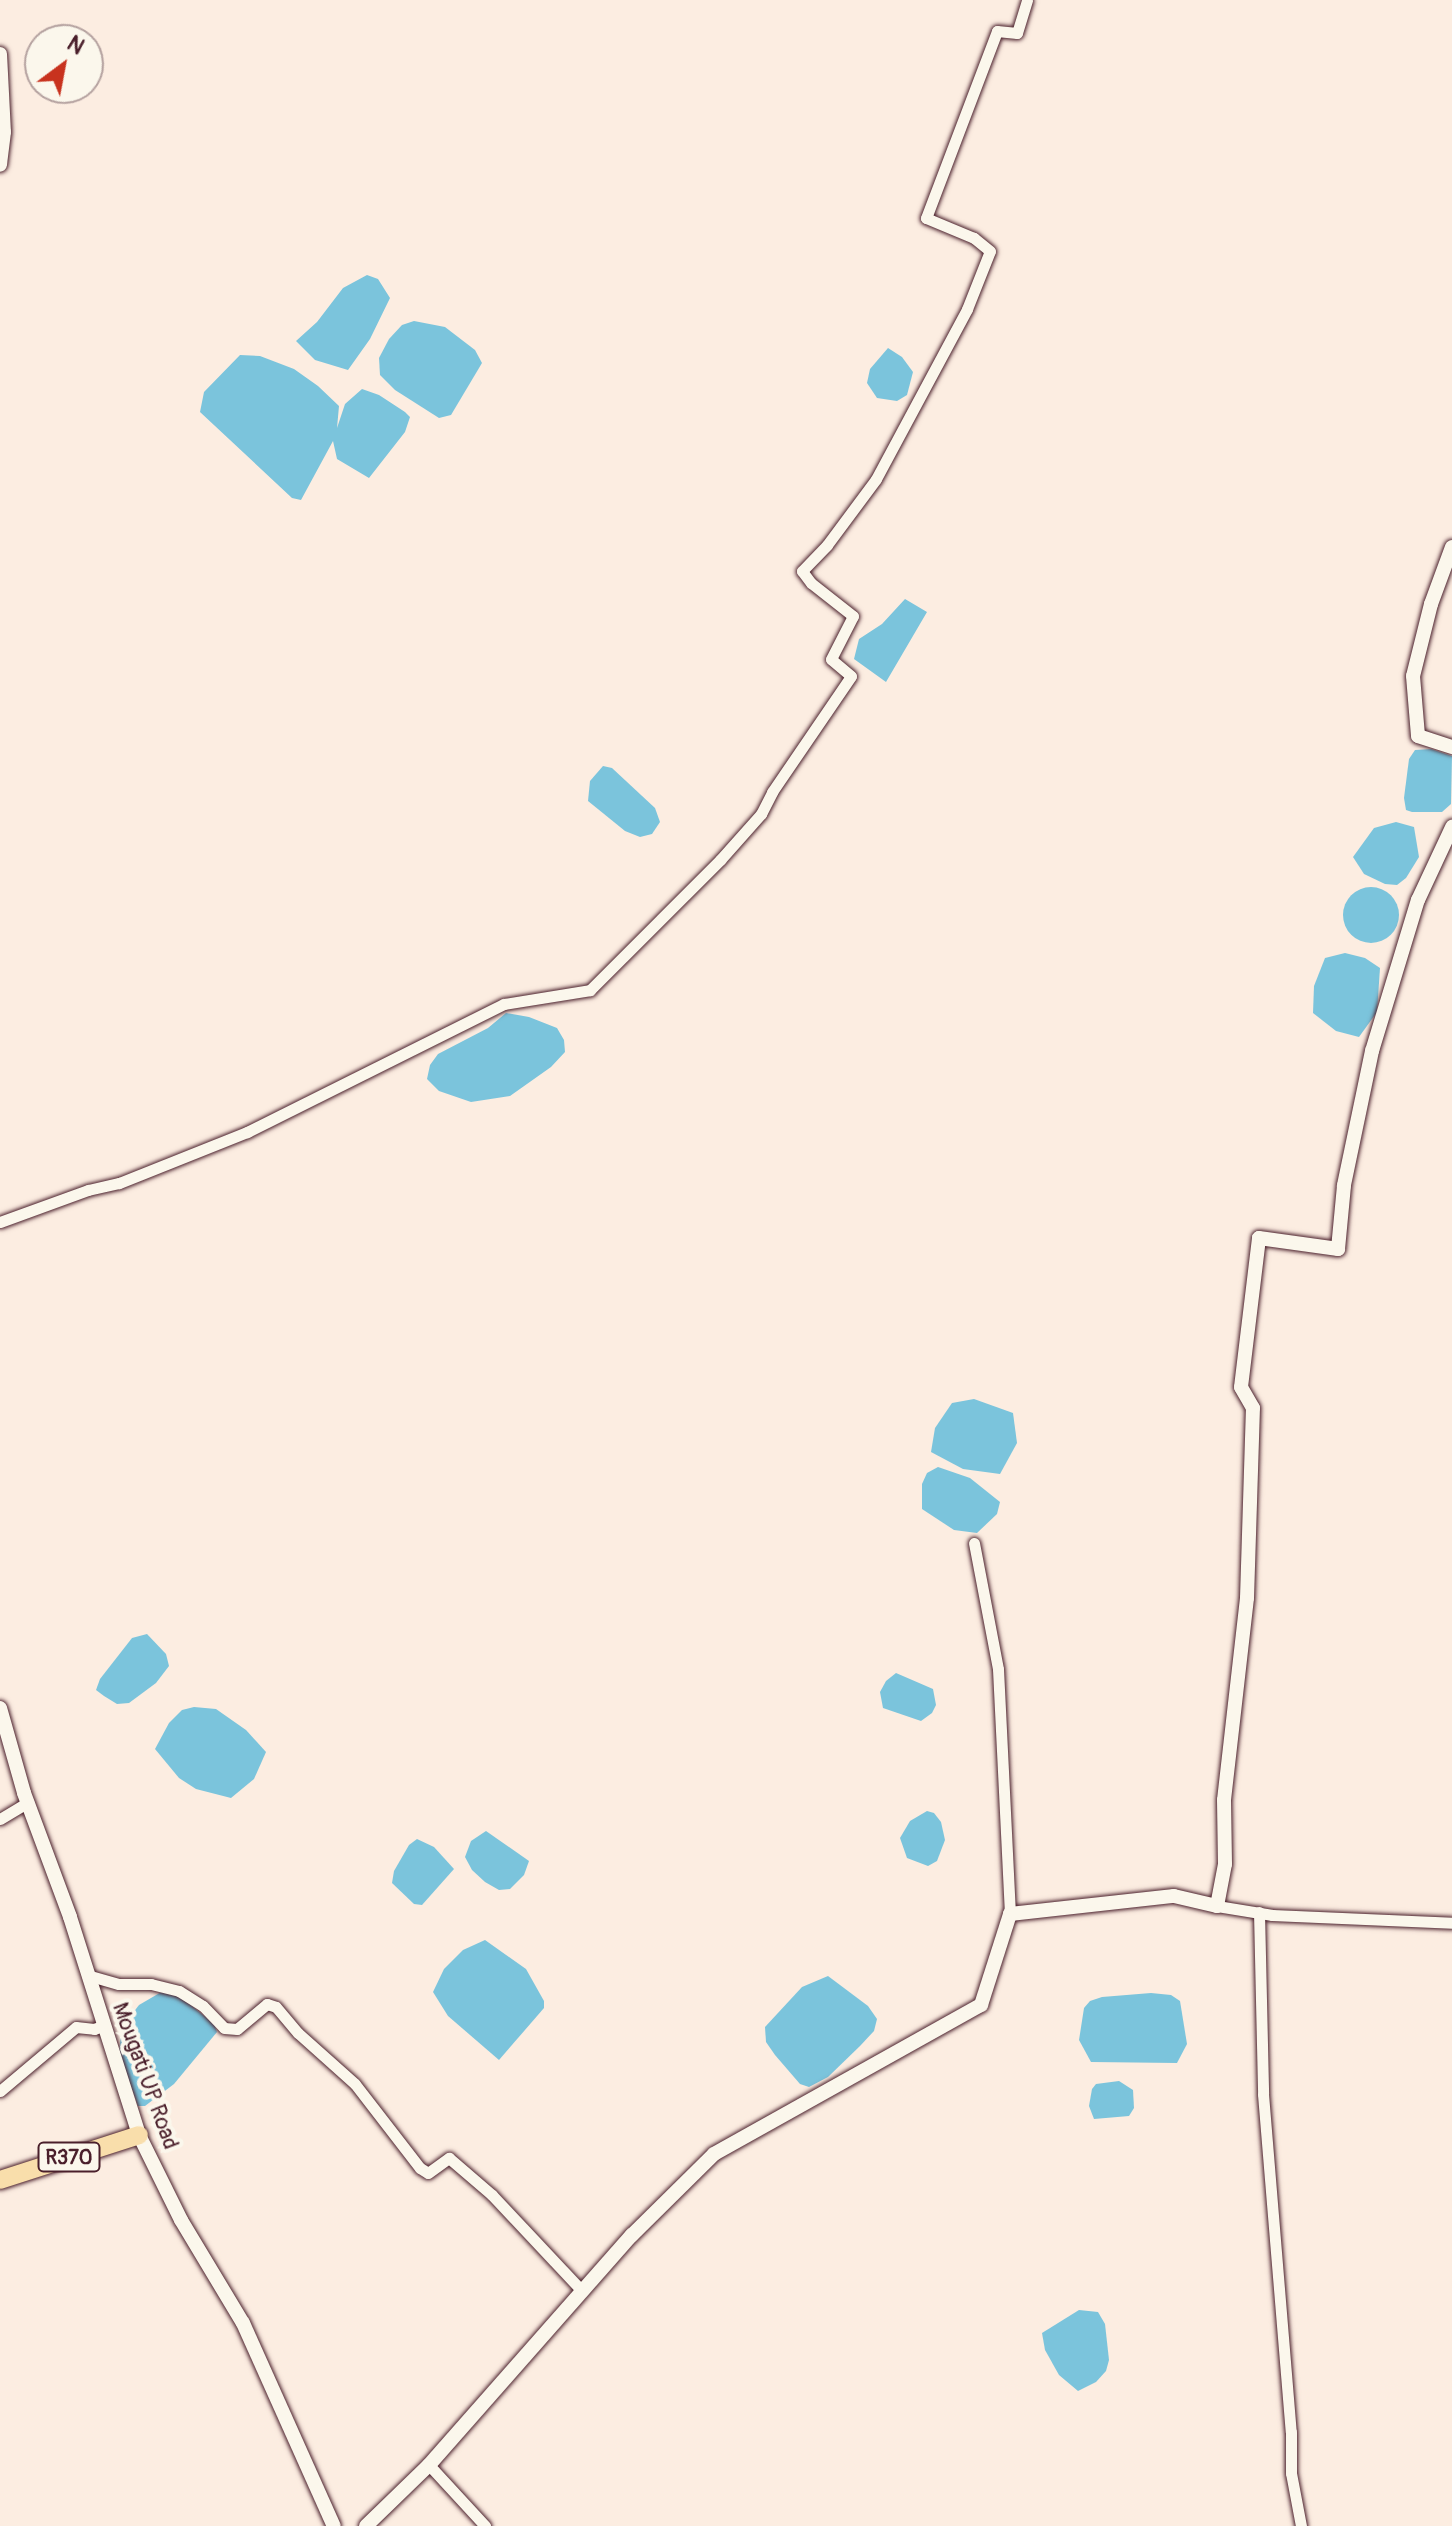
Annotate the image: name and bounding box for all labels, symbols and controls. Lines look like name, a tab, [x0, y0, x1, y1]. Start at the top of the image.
north arrow	[24, 24, 104, 104]
text: N	[62, 30, 89, 61]
street label: Mougati UP Road	[106, 1999, 184, 2153]
road number: R370	[37, 2141, 101, 2173]

